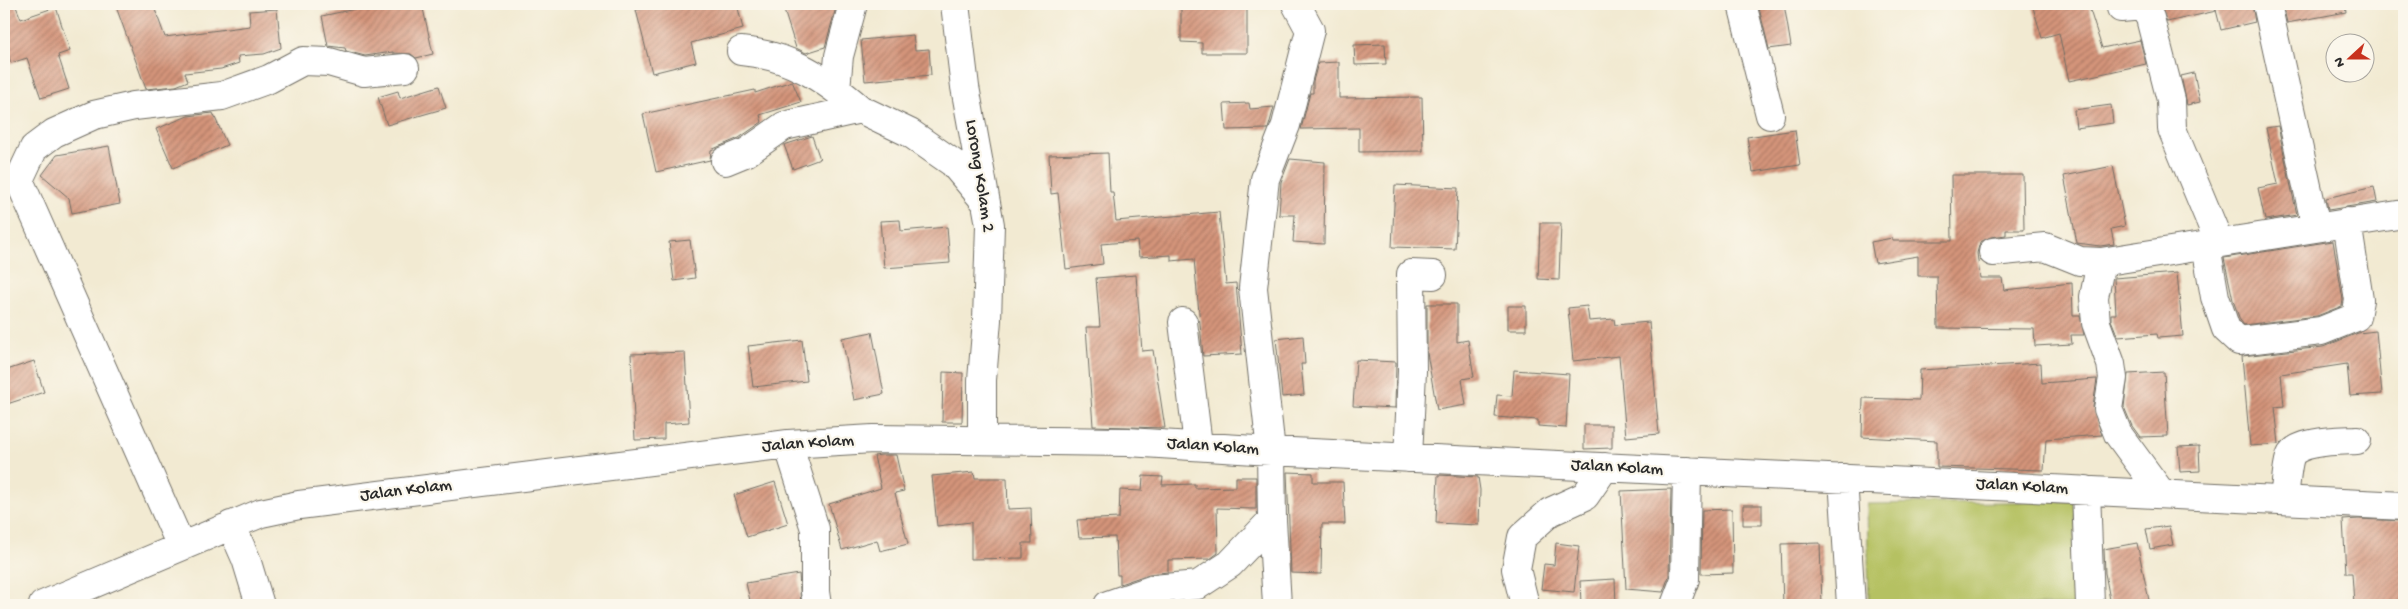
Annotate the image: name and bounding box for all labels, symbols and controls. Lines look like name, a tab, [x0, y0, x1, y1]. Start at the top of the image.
north arrow	[2326, 32, 2376, 82]
text: N	[2331, 54, 2350, 69]
street label: Lorong Kolam 2	[960, 118, 998, 234]
street label: Jalan Kolam	[761, 430, 855, 458]
street label: Jalan Kolam	[1166, 433, 1260, 461]
street label: Jalan Kolam	[1570, 455, 1664, 481]
street label: Jalan Kolam	[1975, 474, 2069, 500]
street label: Jalan Kolam	[359, 475, 453, 507]

